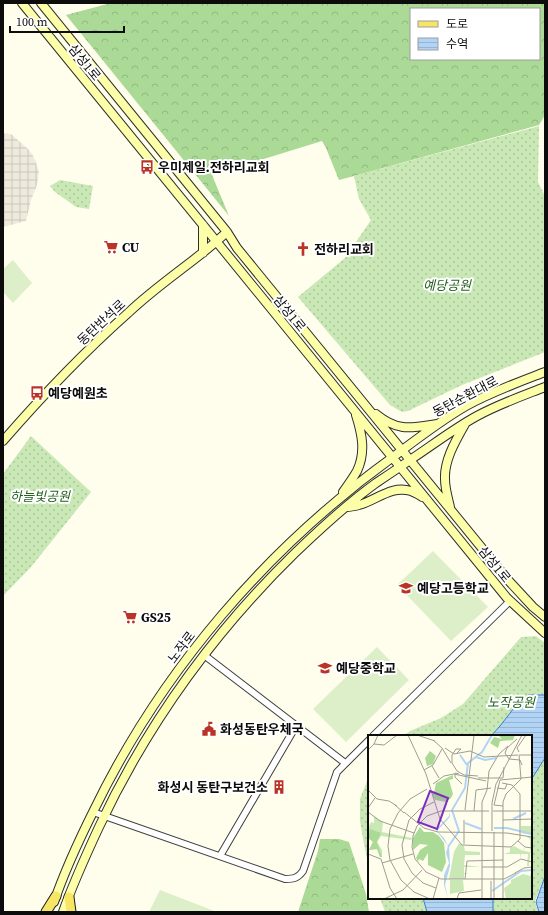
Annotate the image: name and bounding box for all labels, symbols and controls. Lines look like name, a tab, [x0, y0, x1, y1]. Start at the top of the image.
scale bar	[10, 8, 124, 34]
legend	[410, 8, 540, 60]
text: 100 m	[16, 14, 48, 30]
text: 도로	[446, 16, 468, 32]
text: 수역	[446, 36, 468, 52]
street label: 삼성1로	[65, 40, 105, 84]
bus stop icon: 우미제일.전하리교회	[139, 159, 155, 175]
place label: 우미제일.전하리교회	[158, 159, 270, 176]
supermarket icon: CU	[103, 239, 119, 255]
place label: CU	[122, 239, 140, 256]
church icon: 전하리교회	[295, 241, 311, 257]
place label: 전하리교회	[314, 241, 374, 258]
park label: 예당공원	[423, 277, 472, 294]
street label: 삼성1로	[270, 291, 310, 335]
street label: 동탄반석로	[74, 296, 129, 349]
street label: 동탄순환대로	[430, 372, 501, 421]
bus stop icon: 예당예원초	[29, 385, 45, 401]
place label: 예당예원초	[48, 385, 108, 402]
park label: 하늘빛공원	[10, 488, 71, 505]
street label: 삼성1로	[475, 542, 515, 586]
school or university icon: 예당고등학교	[398, 580, 414, 596]
place label: 예당고등학교	[417, 580, 489, 597]
supermarket icon: GS25	[122, 609, 138, 625]
place label: GS25	[141, 609, 171, 626]
street label: 노작로	[164, 628, 199, 667]
school or university icon: 예당중학교	[317, 660, 333, 676]
place label: 예당중학교	[336, 660, 396, 677]
park label: 노작공원	[487, 694, 536, 711]
public building icon: 화성동탄우체국	[201, 721, 217, 737]
place label: 화성동탄우체국	[220, 721, 304, 738]
inset map	[368, 735, 532, 899]
place label: 화성시 동탄구보건소	[158, 779, 268, 796]
building icon: 화성시 동탄구보건소	[271, 779, 287, 795]

